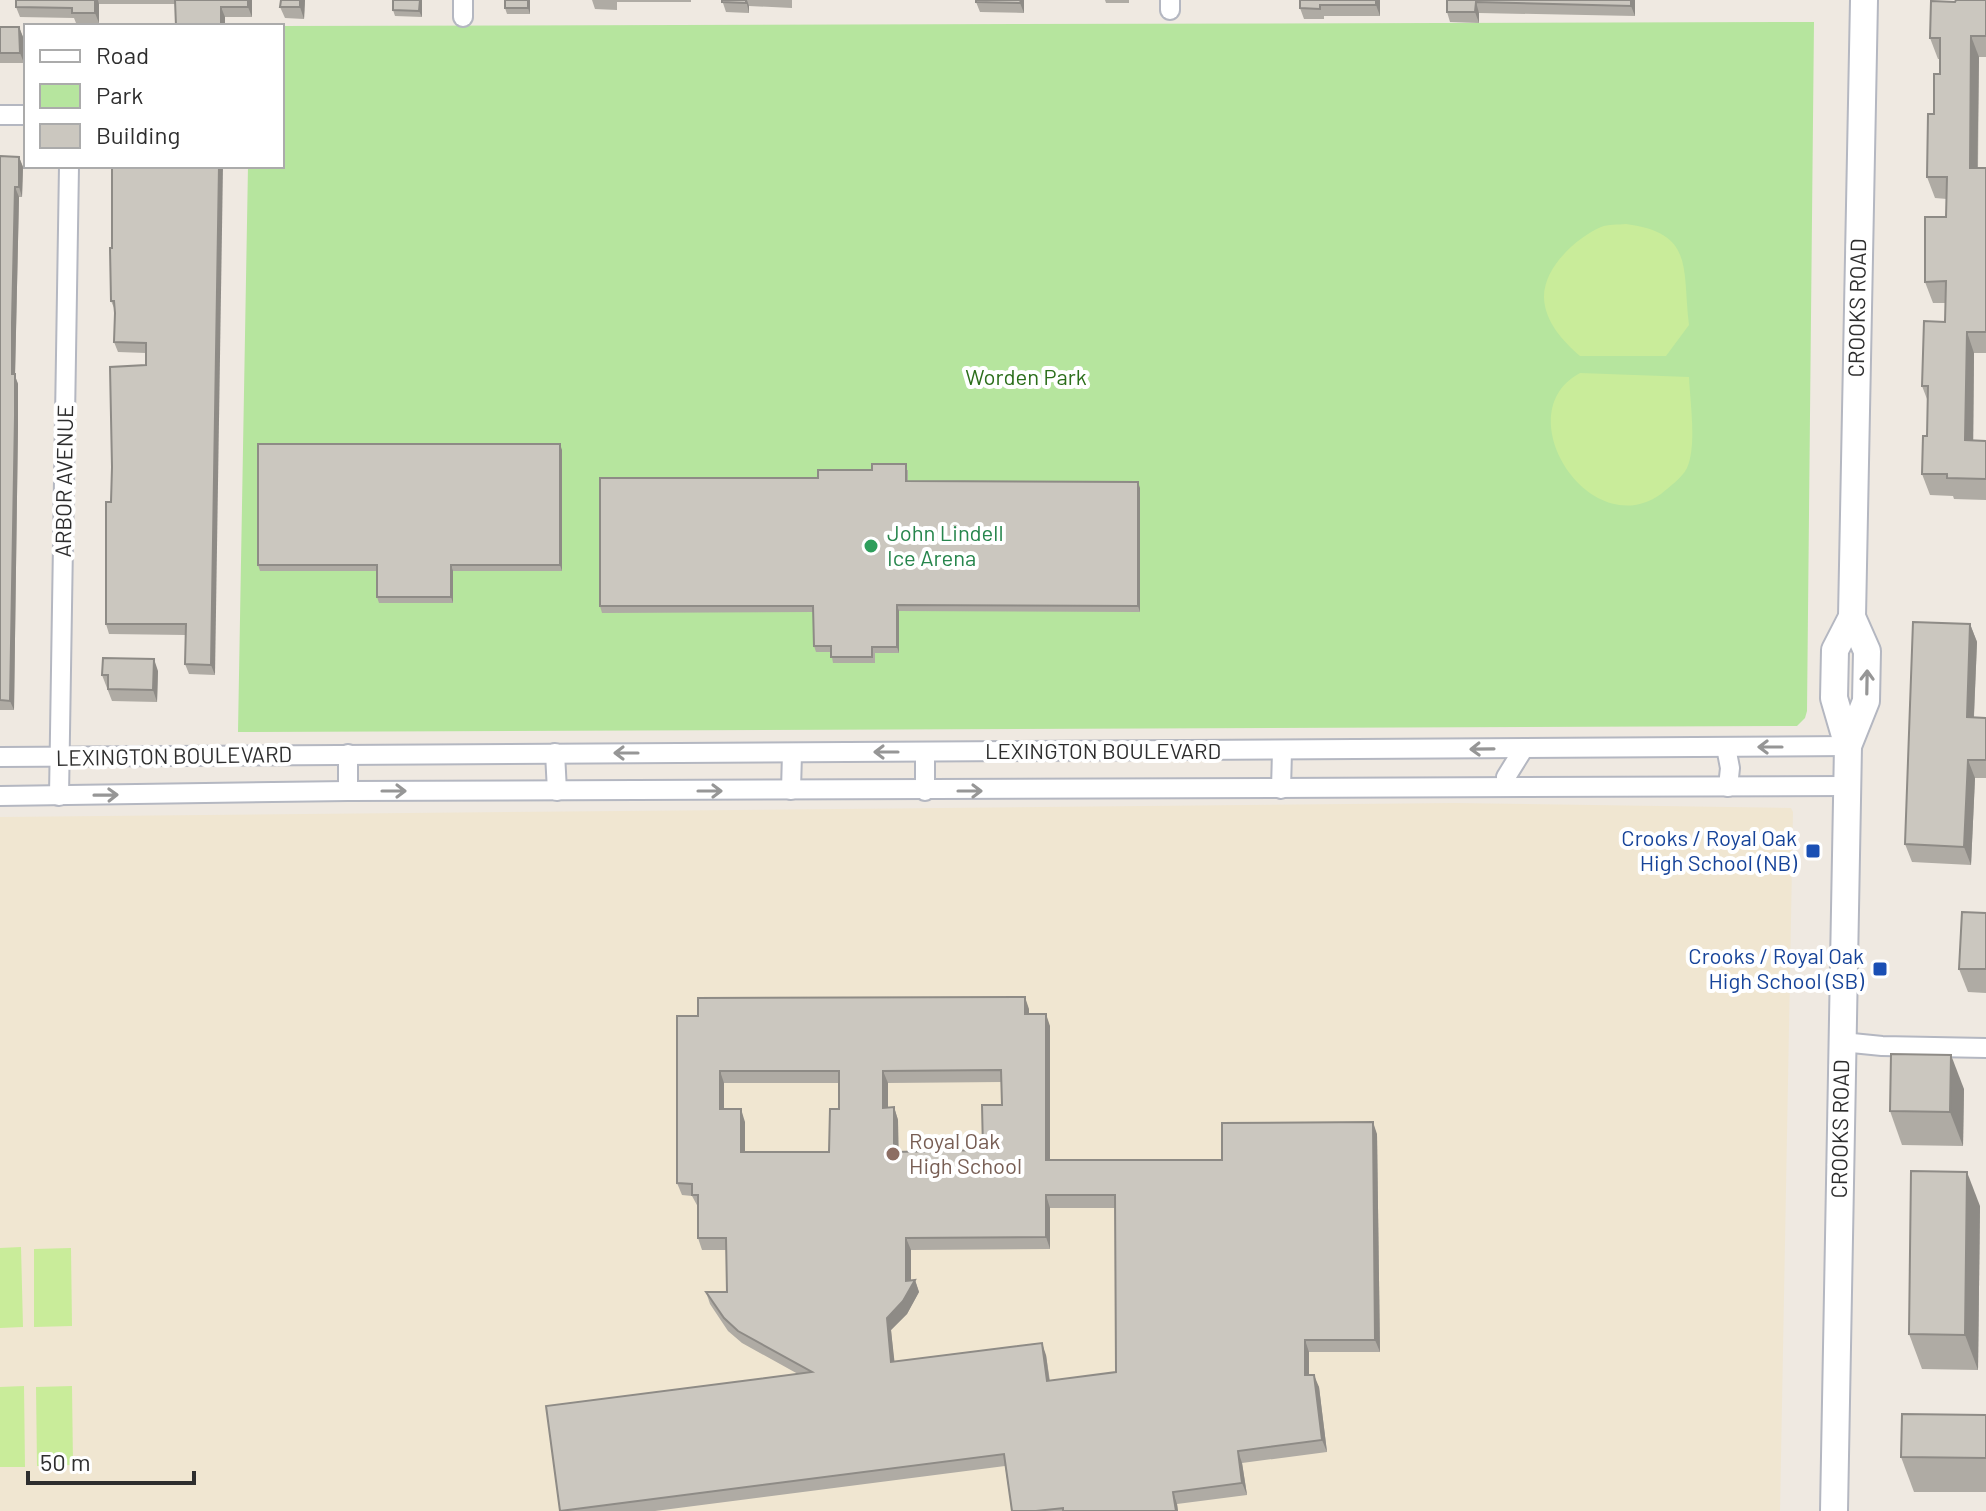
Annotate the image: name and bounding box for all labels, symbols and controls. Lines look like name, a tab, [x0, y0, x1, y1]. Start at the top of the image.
legend	[24, 24, 284, 168]
text: Road	[96, 40, 149, 69]
text: Park	[96, 80, 143, 109]
text: Building	[96, 120, 180, 149]
street label: CROOKS ROAD	[1842, 238, 1870, 378]
park label: Worden Park	[965, 363, 1087, 389]
street label: ARBOR AVENUE	[49, 404, 77, 558]
place label: John Lindell Ice Arena	[887, 519, 1003, 570]
marker: John Lindell Ice Arena	[862, 537, 880, 555]
one-way arrow	[1859, 669, 1875, 696]
street label: LEXINGTON BOULEVARD	[985, 737, 1221, 763]
one-way arrow	[1757, 739, 1784, 755]
street label: LEXINGTON BOULEVARD	[56, 740, 292, 770]
one-way arrow	[1469, 741, 1496, 756]
one-way arrow	[613, 745, 640, 761]
one-way arrow	[873, 745, 900, 760]
one-way arrow	[380, 783, 407, 799]
one-way arrow	[696, 783, 723, 799]
one-way arrow	[956, 783, 983, 798]
one-way arrow	[92, 788, 119, 803]
place label: Crooks / Royal Oak High School (NB)	[1621, 824, 1797, 875]
marker: Crooks / Royal Oak High School (NB)	[1804, 842, 1822, 860]
place label: Crooks / Royal Oak High School (SB)	[1688, 942, 1864, 993]
marker: Crooks / Royal Oak High School (SB)	[1871, 960, 1889, 978]
street label: CROOKS ROAD	[1825, 1059, 1853, 1199]
place label: Royal Oak High School	[909, 1127, 1022, 1178]
marker: Royal Oak High School	[884, 1145, 902, 1163]
scale bar	[28, 1435, 194, 1485]
text: 50 m	[40, 1447, 91, 1476]

